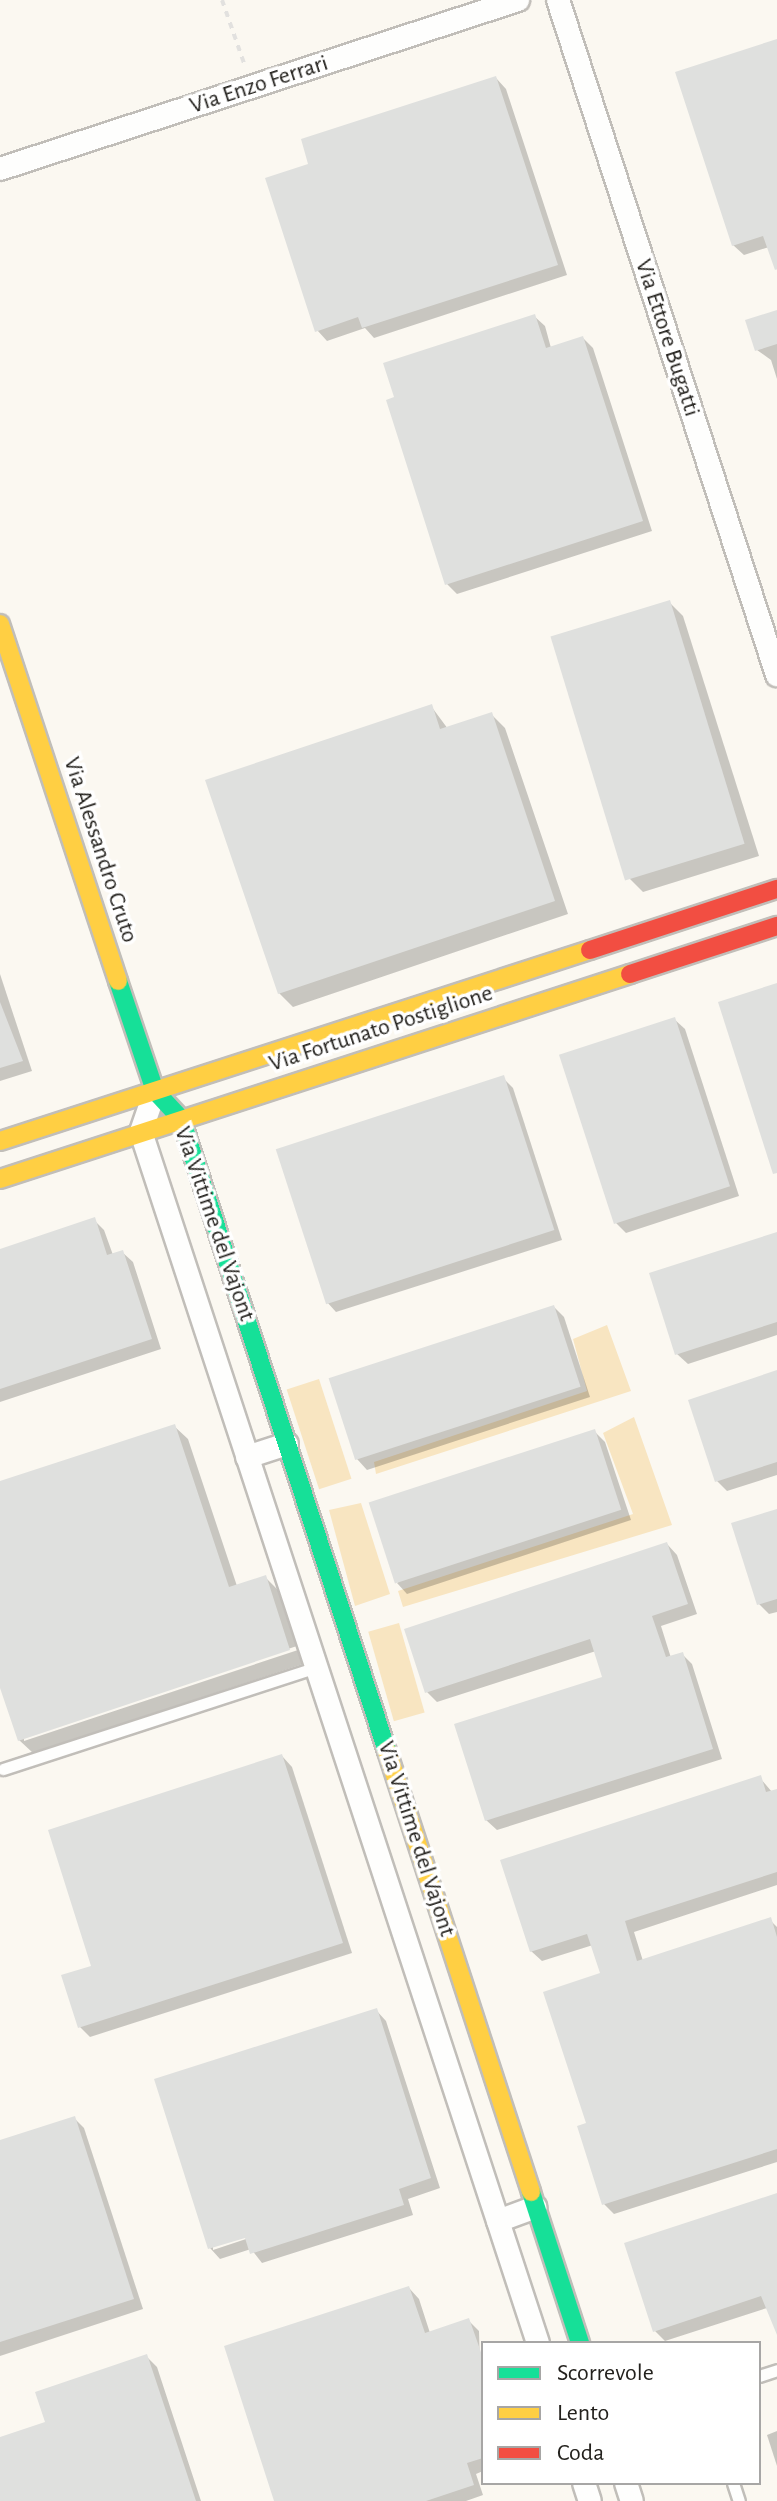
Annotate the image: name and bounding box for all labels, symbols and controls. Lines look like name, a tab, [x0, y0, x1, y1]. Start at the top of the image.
street label: Via Enzo Ferrari	[186, 49, 332, 121]
street label: Via Ettore Bugatti	[628, 256, 706, 420]
street label: Via Alessandro Cruto	[56, 754, 144, 946]
street label: Via Fortunato Postiglione	[266, 979, 496, 1079]
street label: Via Vittime del Vajont	[167, 1123, 261, 1325]
street label: Via Vittime del Vajont	[371, 1738, 461, 1940]
legend	[481, 2341, 761, 2485]
text: Scorrevole	[557, 2361, 654, 2385]
text: Lento	[557, 2401, 609, 2425]
text: Coda	[557, 2441, 604, 2465]

